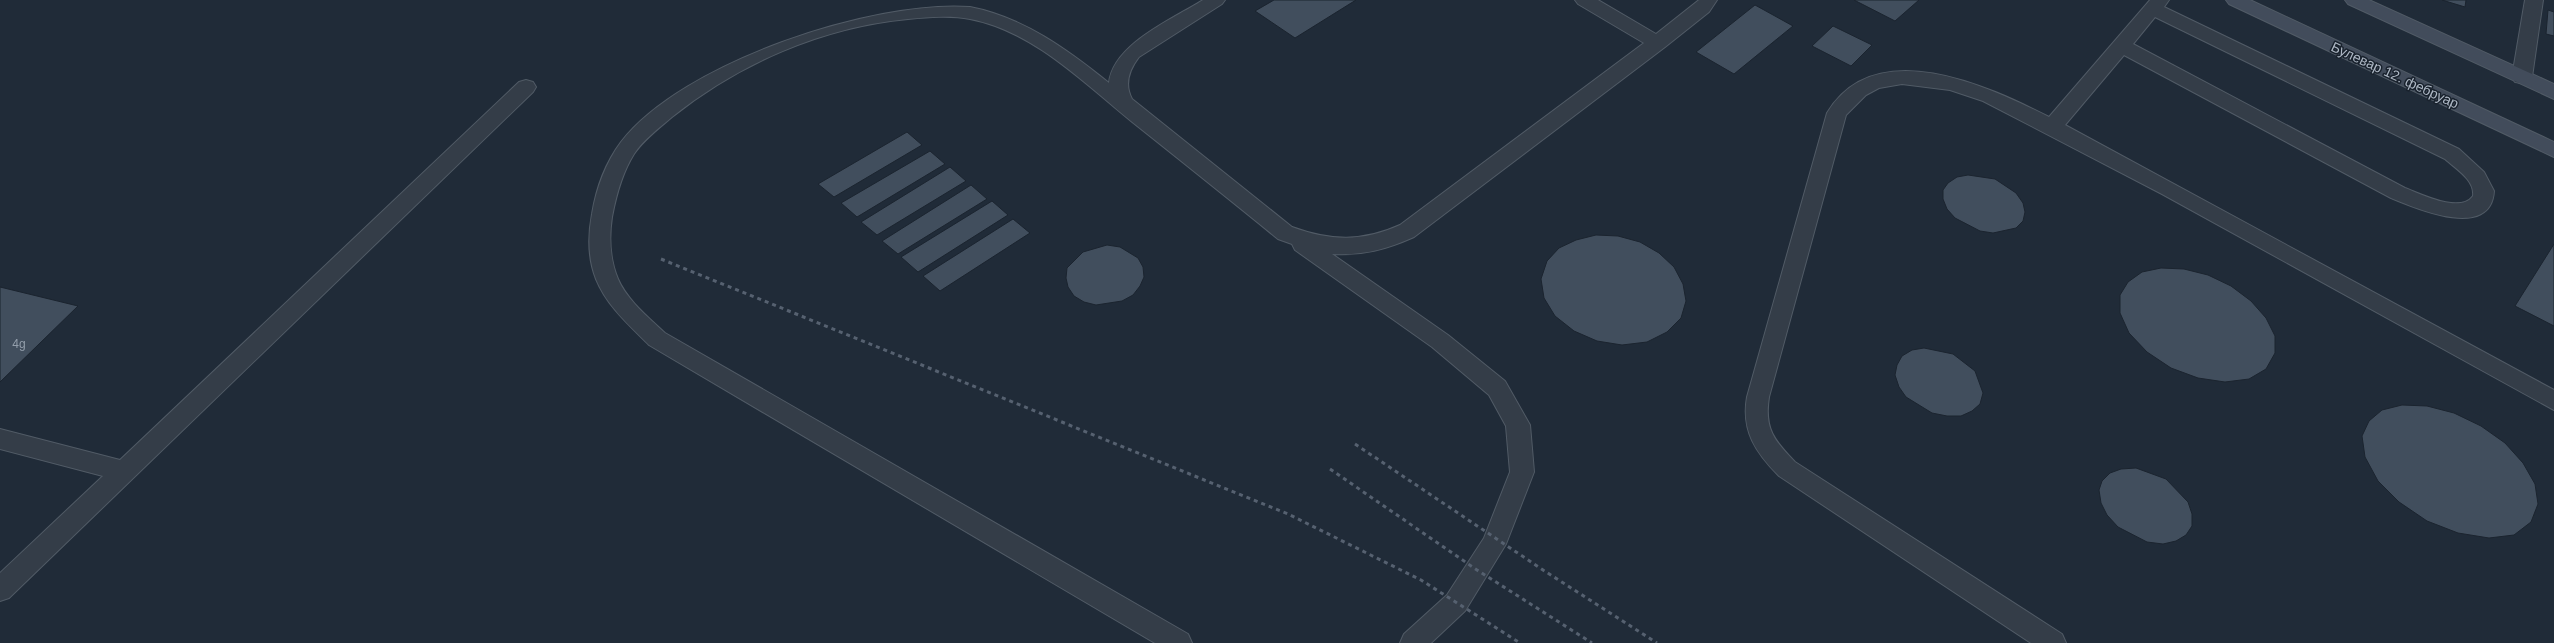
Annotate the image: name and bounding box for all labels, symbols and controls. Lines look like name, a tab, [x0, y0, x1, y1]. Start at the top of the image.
street label: Булевар 12. фебруар	[2329, 38, 2461, 112]
house number: 4g	[12, 337, 26, 351]

